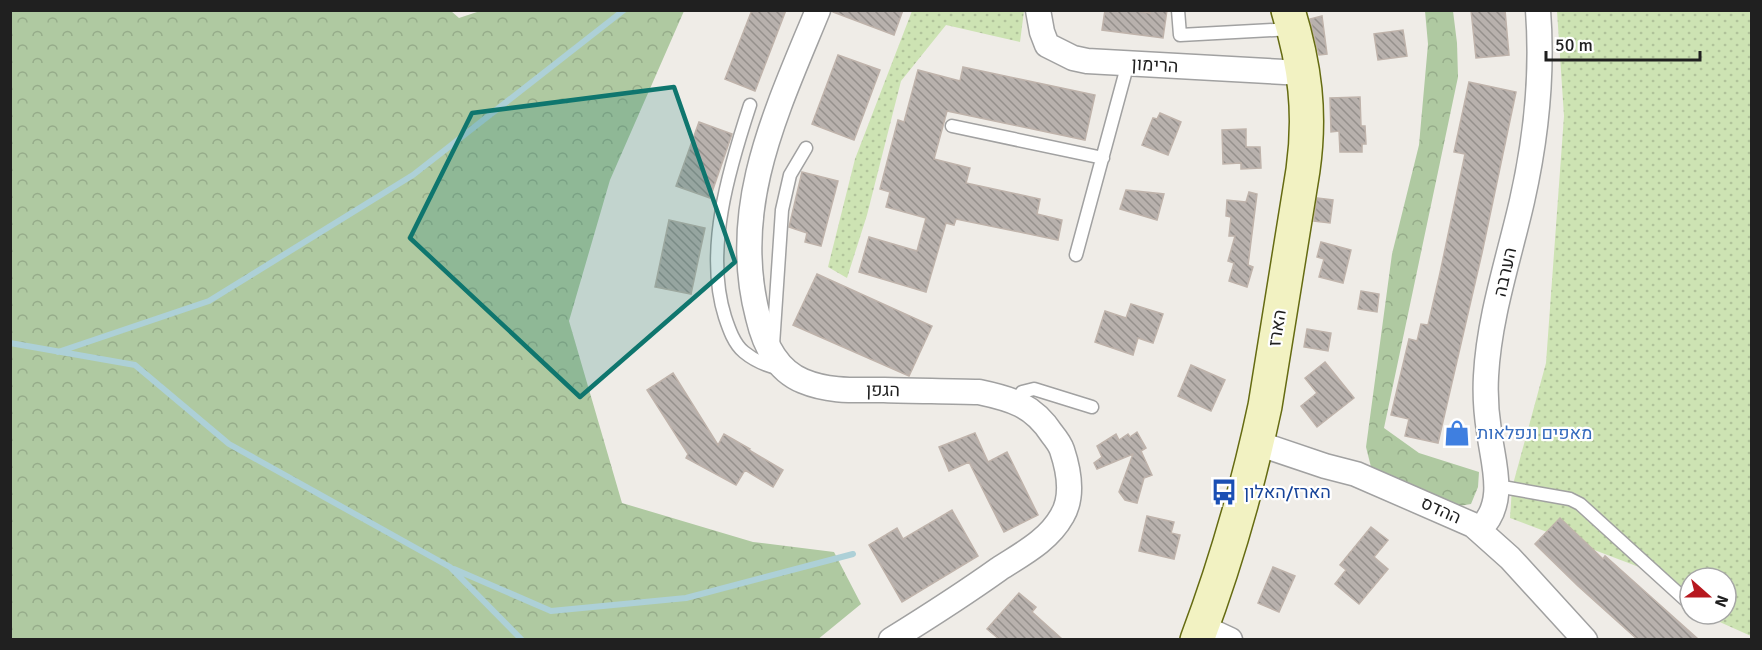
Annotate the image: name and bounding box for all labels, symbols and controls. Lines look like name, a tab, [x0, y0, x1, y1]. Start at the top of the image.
scale bar	[1546, 24, 1700, 62]
text: 50 m	[1555, 34, 1593, 56]
street label: הרימון	[1131, 53, 1179, 77]
street label: הערבה	[1489, 245, 1521, 299]
street label: הארז	[1263, 308, 1291, 348]
street label: הגפן	[866, 379, 900, 401]
shop icon: מאפים ונפלאות	[1442, 418, 1472, 448]
place label: מאפים ונפלאות	[1477, 422, 1593, 444]
bus stop icon: הארז/האלון	[1209, 477, 1239, 507]
place label: הארז/האלון	[1244, 481, 1331, 503]
street label: ההדס	[1417, 491, 1465, 529]
north arrow	[1678, 566, 1738, 626]
text: N	[1710, 592, 1732, 610]

